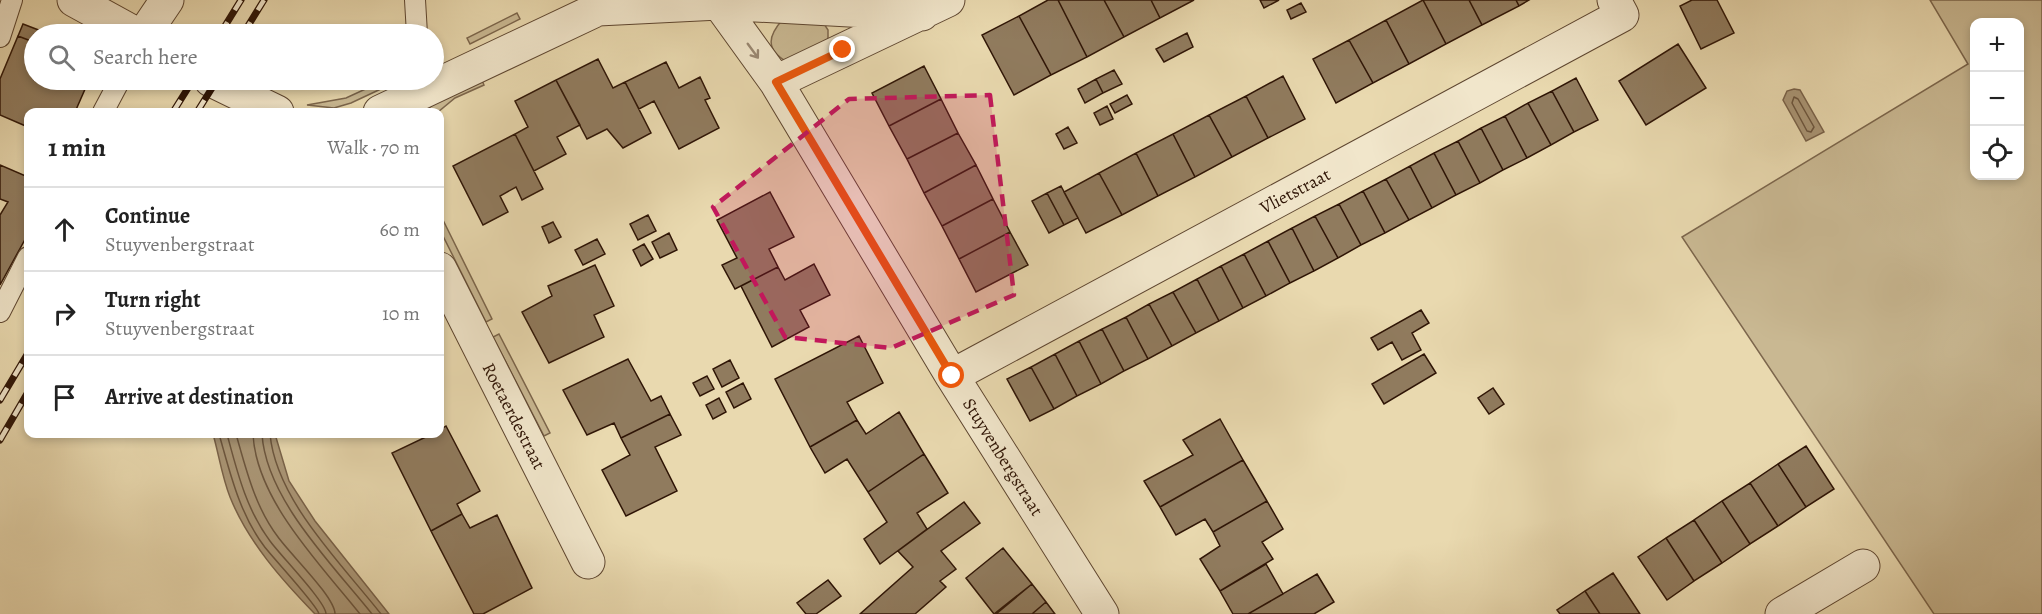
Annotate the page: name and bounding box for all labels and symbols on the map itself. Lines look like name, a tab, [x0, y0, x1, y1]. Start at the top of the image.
route end	[829, 36, 855, 62]
one-way arrow	[747, 42, 759, 58]
street label: Vlietstraat	[1255, 162, 1335, 220]
street label: Roetaerdestraat	[477, 358, 551, 474]
route start	[938, 362, 964, 388]
street label: Stuyvenbergstraat	[957, 394, 1049, 520]

